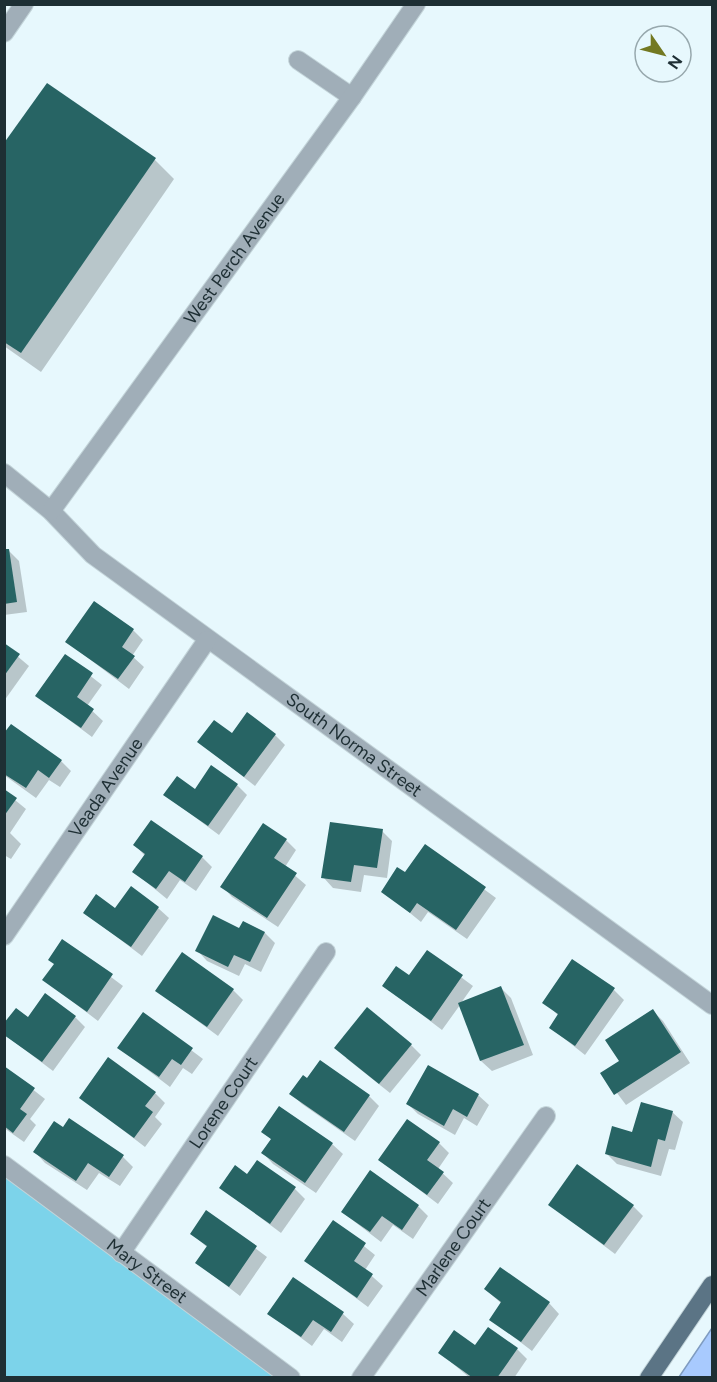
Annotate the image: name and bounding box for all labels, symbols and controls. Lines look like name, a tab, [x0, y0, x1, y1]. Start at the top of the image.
north arrow	[633, 24, 693, 84]
text: N	[664, 52, 686, 73]
street label: West Perch Avenue	[179, 188, 290, 329]
street label: South Norma Street	[282, 688, 426, 802]
street label: Veada Avenue	[64, 733, 148, 842]
street label: Lorene Court	[184, 1052, 263, 1153]
street label: Marlene Court	[411, 1194, 496, 1301]
street label: Mary Street	[102, 1234, 192, 1308]

